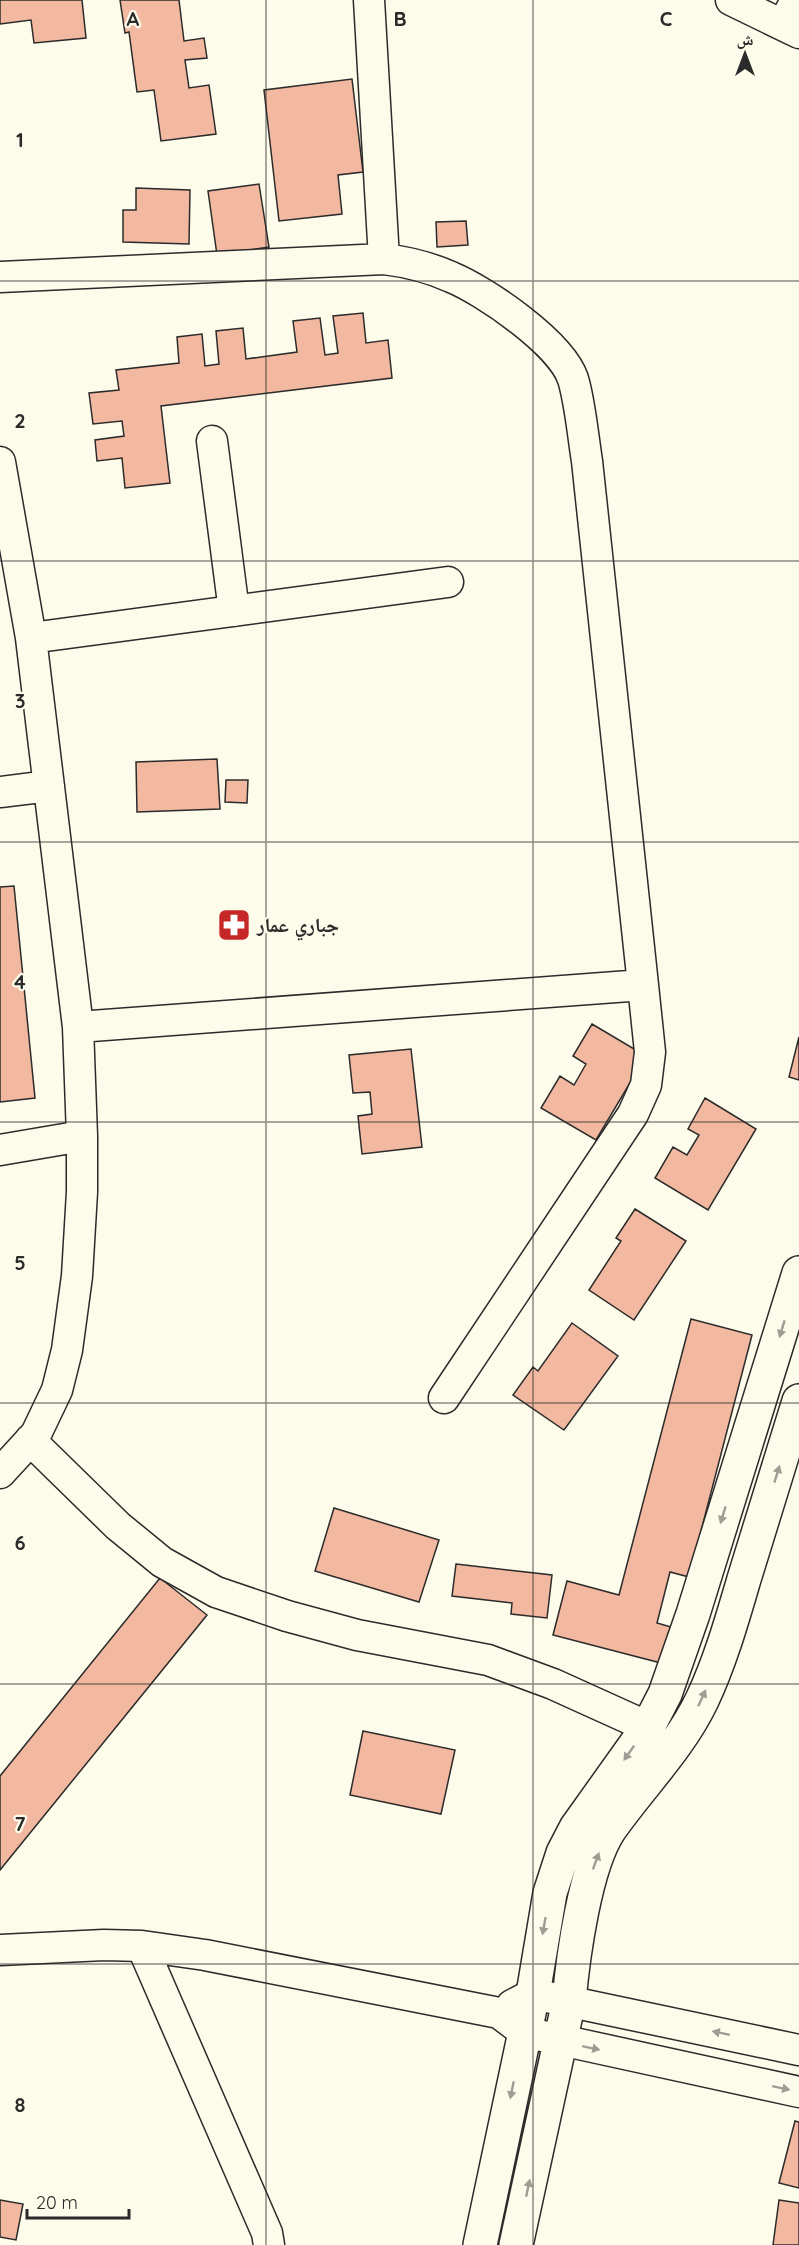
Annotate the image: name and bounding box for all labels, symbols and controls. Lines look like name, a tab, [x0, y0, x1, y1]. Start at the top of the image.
text: A	[127, 6, 140, 31]
text: B	[393, 6, 407, 31]
text: C	[660, 6, 673, 31]
north arrow	[715, 24, 775, 84]
text: ش	[737, 29, 754, 49]
text: 1	[16, 127, 24, 152]
text: 2	[14, 408, 26, 433]
text: 3	[15, 688, 25, 713]
pharmacy icon: جباري عمار	[216, 907, 252, 943]
place label: جباري عمار	[256, 912, 339, 941]
text: 4	[14, 969, 26, 994]
text: 5	[14, 1250, 26, 1275]
one-way arrow	[776, 1320, 786, 1338]
one-way arrow	[773, 1465, 782, 1483]
one-way arrow	[718, 1506, 728, 1524]
text: 6	[14, 1530, 26, 1555]
one-way arrow	[697, 1689, 707, 1707]
one-way arrow	[623, 1745, 635, 1761]
text: 7	[15, 1811, 26, 1836]
one-way arrow	[592, 1851, 602, 1869]
one-way arrow	[540, 1917, 549, 1936]
one-way arrow	[712, 2028, 731, 2037]
one-way arrow	[581, 2043, 600, 2053]
one-way arrow	[506, 2080, 516, 2099]
one-way arrow	[772, 2084, 791, 2093]
text: 8	[15, 2092, 26, 2117]
one-way arrow	[524, 2178, 533, 2197]
scale bar	[27, 2182, 129, 2220]
text: 20 m	[36, 2191, 78, 2214]

